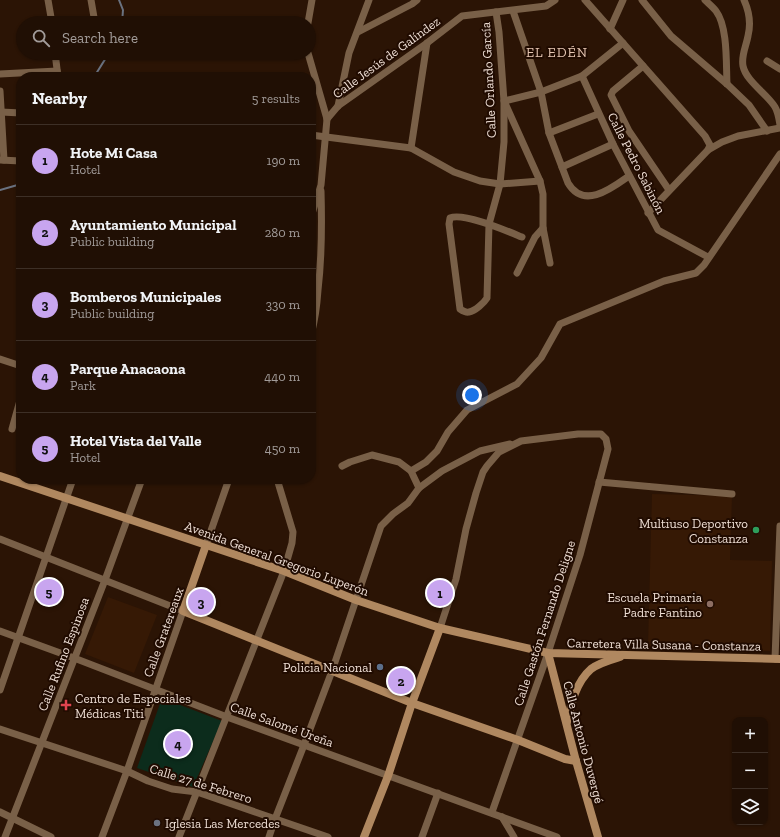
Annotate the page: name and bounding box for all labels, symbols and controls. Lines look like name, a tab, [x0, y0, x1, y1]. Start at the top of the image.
street label: Calle Jesús de Galíndez	[330, 13, 443, 101]
search box	[16, 16, 316, 60]
street label: Calle Orlando García	[478, 21, 499, 138]
icon: search	[30, 27, 52, 49]
text: Search here	[62, 29, 138, 47]
district label: EL EDÉN	[526, 44, 588, 61]
text: Nearby	[32, 88, 87, 108]
text: 5 results	[252, 91, 300, 106]
street label: Calle Pedro Sabinón	[605, 110, 669, 217]
text: Hote Mi Casa	[70, 144, 157, 162]
text: 1	[42, 153, 48, 168]
text: 190 m	[266, 153, 300, 168]
text: Hotel	[70, 162, 101, 177]
text: Ayuntamiento Municipal	[70, 216, 237, 234]
text: 2	[42, 225, 48, 240]
text: 280 m	[265, 225, 300, 240]
text: Public building	[70, 234, 154, 249]
text: Bomberos Municipales	[70, 288, 221, 306]
text: 3	[42, 297, 48, 312]
text: 330 m	[266, 297, 300, 312]
text: Public building	[70, 306, 154, 321]
text: Parque Anacaona	[70, 360, 186, 378]
text: 4	[41, 369, 49, 384]
text: 440 m	[264, 369, 300, 384]
text: Park	[70, 378, 96, 393]
your location	[462, 385, 482, 405]
text: Hotel Vista del Valle	[70, 432, 201, 450]
text: 5	[42, 441, 48, 456]
text: 450 m	[265, 441, 300, 456]
text: Hotel	[70, 450, 101, 465]
place label: Multiuso Deportivo Constanza	[639, 516, 749, 546]
street label: Avenida General Gregorio Luperón	[183, 518, 371, 599]
marker: Multiuso Deportivo Constanza	[751, 525, 761, 535]
street label: Calle Gastón Fernando Deligne	[511, 539, 578, 708]
pin: 5	[36, 577, 62, 607]
pin: 1	[427, 578, 453, 608]
street label: Calle Gratereaux	[140, 585, 187, 679]
pin: 3	[188, 587, 214, 617]
place label: Escuela Primaria Padre Fantino	[607, 590, 703, 620]
street label: Calle Rufino Espinosa	[35, 595, 92, 713]
marker: Escuela Primaria Padre Fantino	[705, 599, 715, 609]
street label: Carretera Villa Susana - Constanza	[567, 635, 762, 654]
place label: Policia Nacional	[283, 660, 373, 675]
marker: Policia Nacional	[375, 662, 385, 672]
pin: 2	[388, 666, 414, 696]
street label: Calle Antonio Duvergé	[560, 679, 607, 805]
place label: Centro de Especiales Médicas Titi	[75, 691, 191, 721]
marker: Centro de Especiales Médicas Titi	[60, 699, 72, 711]
street label: Calle Salomé Ureña	[228, 699, 336, 750]
map controls	[732, 717, 768, 825]
button: +	[732, 717, 768, 753]
pin: 4	[165, 729, 191, 759]
button: −	[732, 753, 768, 789]
street label: Calle 27 de Febrero	[148, 761, 254, 806]
button: layers	[732, 789, 768, 825]
place label: Iglesia Las Mercedes	[165, 816, 280, 831]
marker: Iglesia Las Mercedes	[152, 818, 162, 828]

